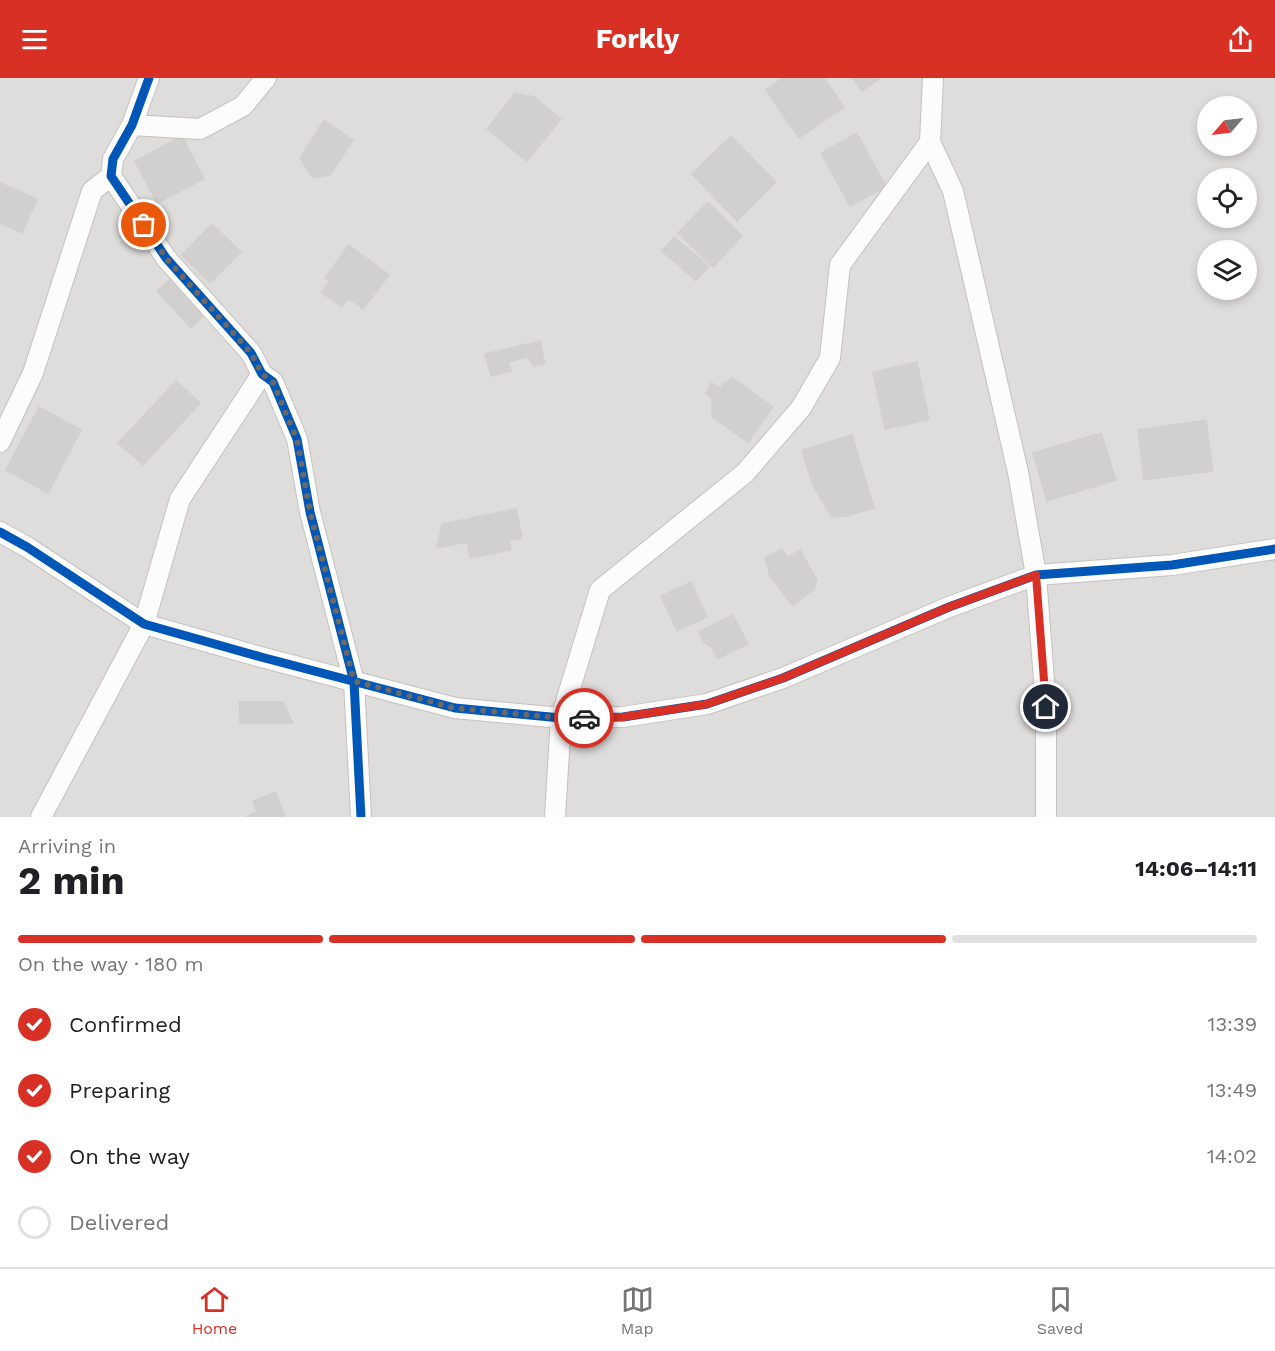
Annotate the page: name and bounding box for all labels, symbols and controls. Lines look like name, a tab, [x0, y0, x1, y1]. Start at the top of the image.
icon: menu	[18, 23, 51, 56]
text: Forkly	[596, 23, 679, 55]
icon: share	[1224, 23, 1257, 56]
north arrow	[1197, 96, 1257, 156]
map controls	[1197, 96, 1257, 300]
button: locate	[1197, 168, 1257, 228]
pin	[118, 199, 169, 250]
icon: bag	[127, 208, 160, 241]
button: layers	[1197, 240, 1257, 300]
pin	[1020, 681, 1071, 732]
courier	[554, 688, 614, 748]
icon: home	[1029, 690, 1062, 723]
icon: car	[568, 702, 601, 735]
text: Arriving in	[18, 834, 116, 858]
text: 14:06–14:11	[1135, 856, 1257, 881]
text: 2 min	[18, 858, 125, 903]
text: On the way · 180 m	[18, 952, 204, 976]
icon: check	[18, 1008, 51, 1041]
text: Confirmed	[69, 1012, 182, 1037]
text: 13:39	[1208, 1012, 1257, 1036]
icon: check	[18, 1074, 51, 1107]
text: Preparing	[69, 1078, 170, 1103]
text: 13:49	[1207, 1078, 1257, 1102]
icon: check	[18, 1140, 51, 1173]
text: On the way	[69, 1144, 190, 1169]
text: 14:02	[1207, 1144, 1257, 1168]
text: Delivered	[69, 1210, 169, 1235]
tab: Home	[192, 1283, 237, 1338]
tab: Map	[621, 1283, 654, 1338]
tab: Saved	[1037, 1283, 1083, 1338]

